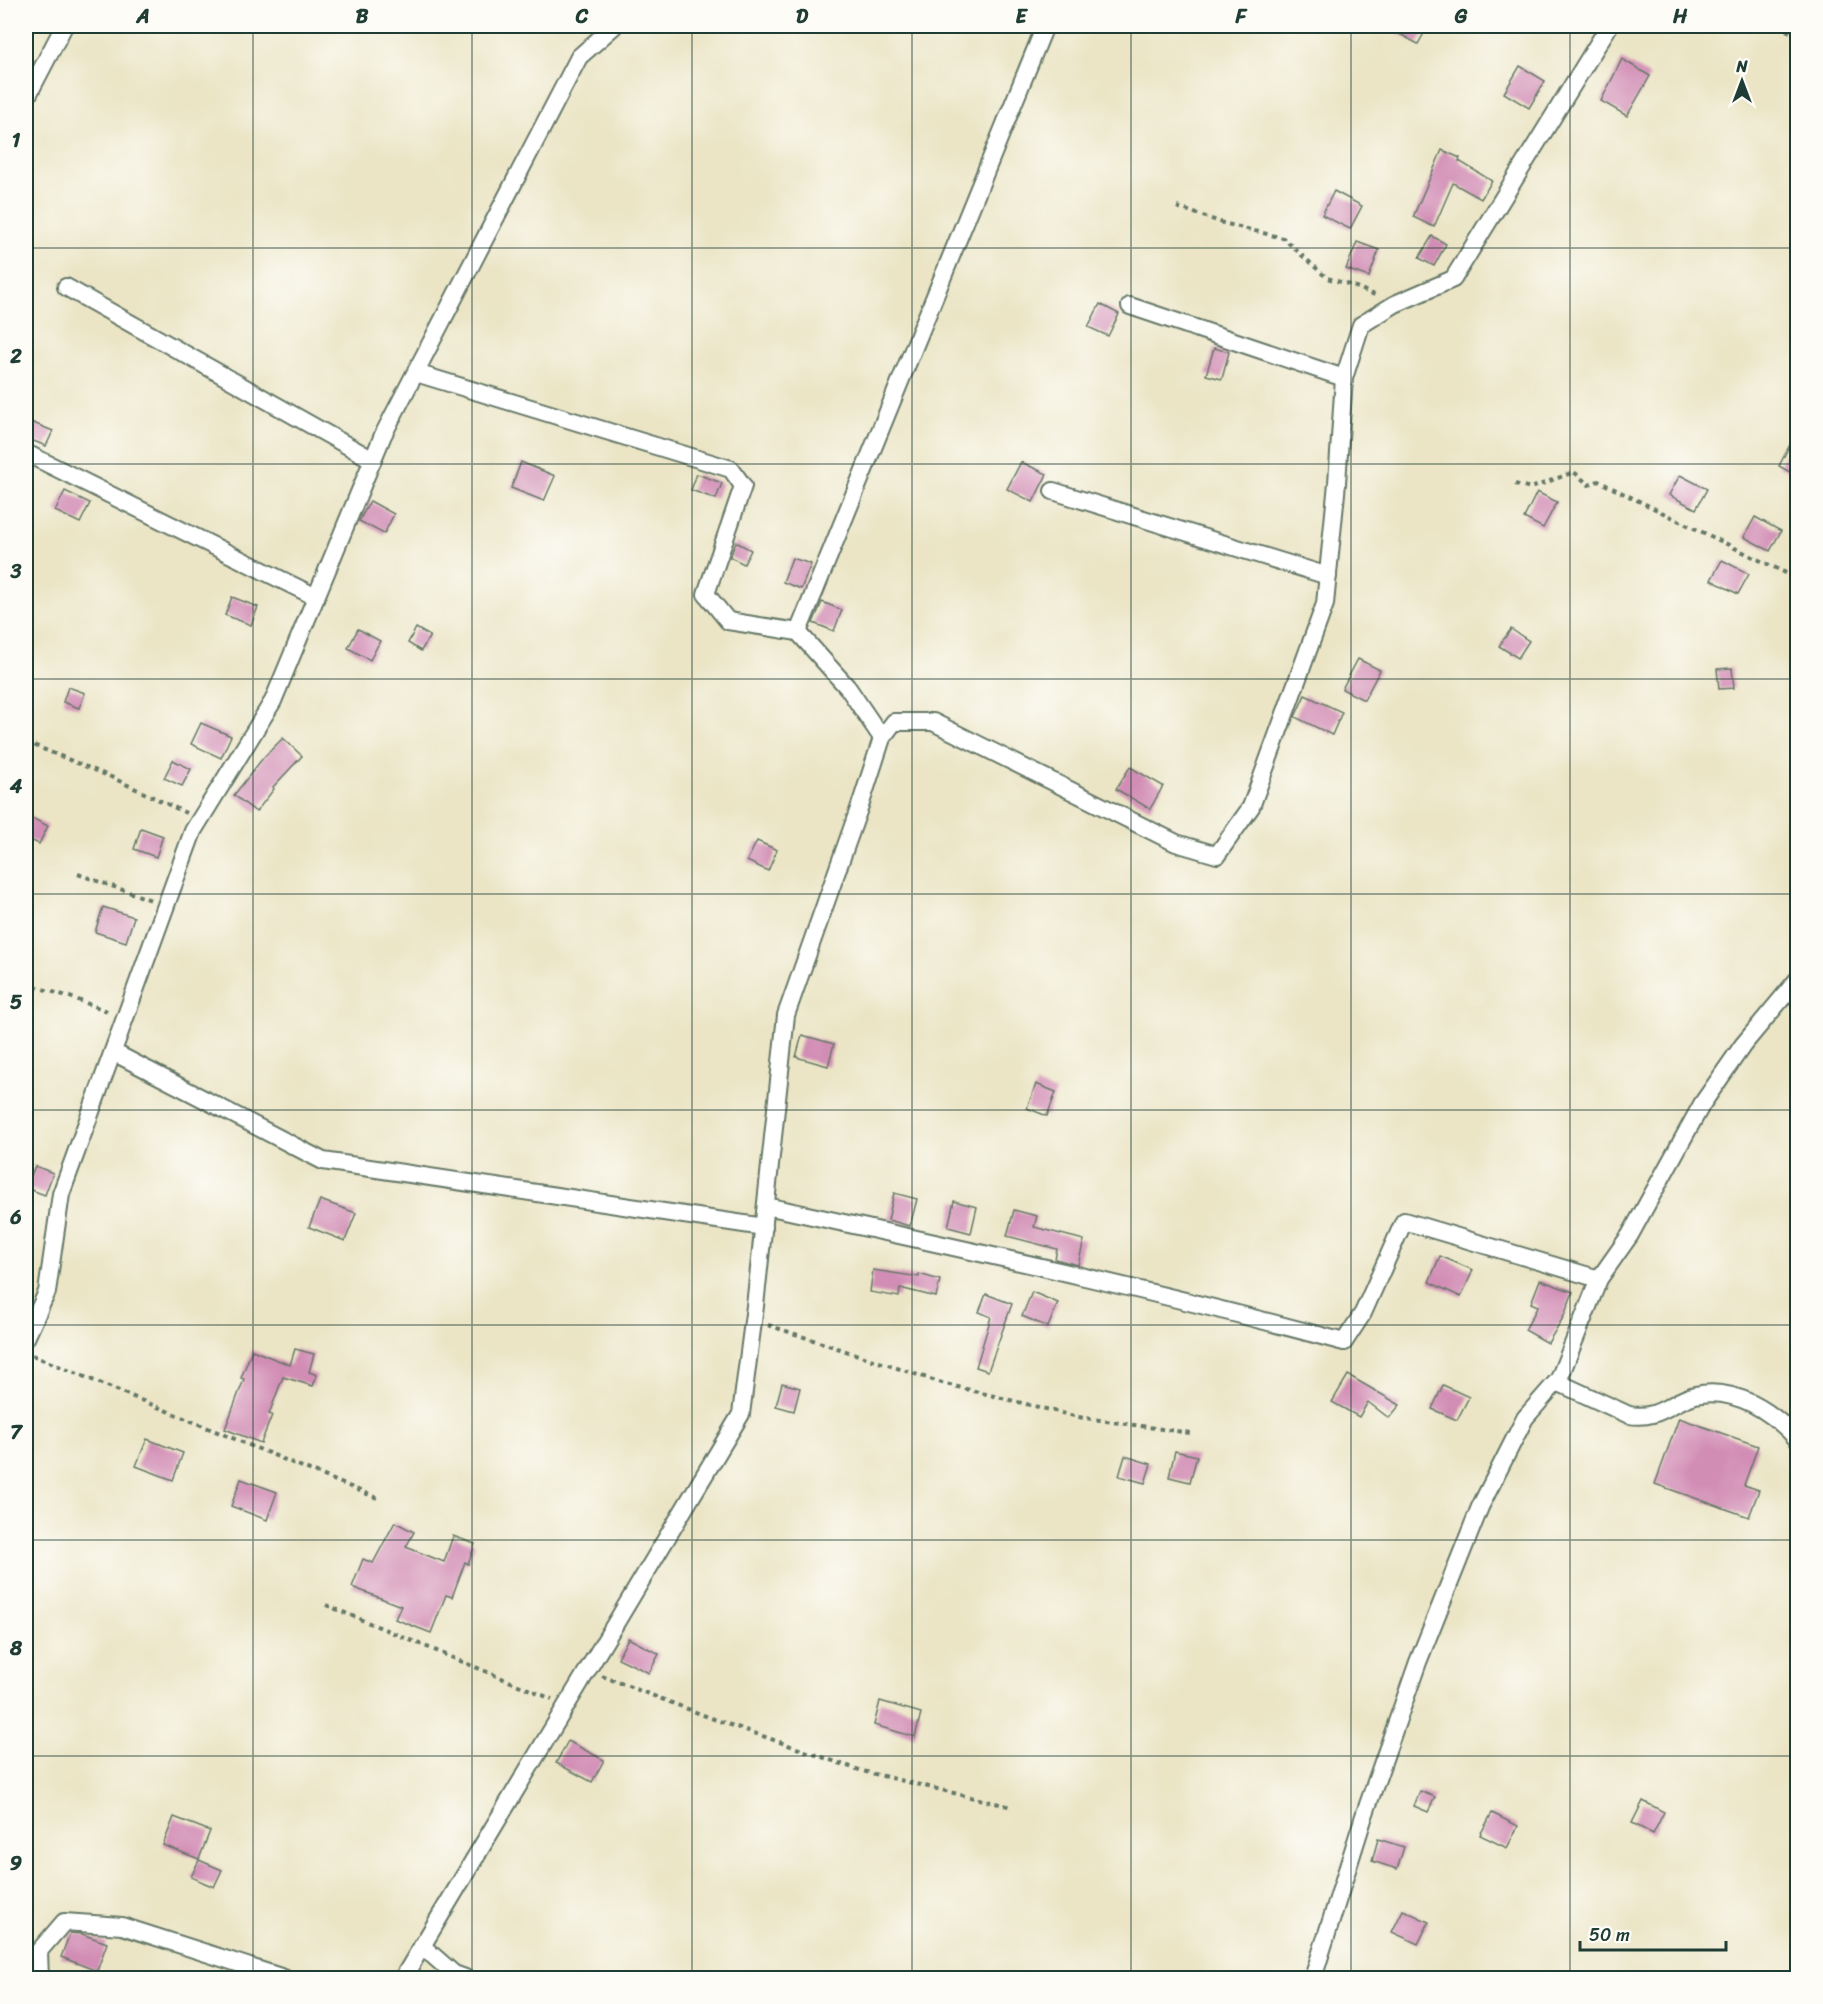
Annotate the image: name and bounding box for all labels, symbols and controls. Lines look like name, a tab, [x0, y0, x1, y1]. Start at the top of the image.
text: A	[135, 0, 150, 34]
text: B	[356, 0, 369, 34]
text: C	[575, 0, 589, 34]
text: D	[796, 0, 809, 34]
text: E	[1015, 0, 1028, 34]
text: F	[1235, 0, 1248, 34]
text: G	[1454, 0, 1468, 34]
text: H	[1672, 0, 1688, 34]
north arrow	[1712, 51, 1772, 111]
text: N	[1735, 52, 1748, 81]
text: 1	[12, 123, 21, 158]
text: 2	[9, 339, 22, 374]
text: 3	[10, 554, 22, 589]
text: 4	[9, 769, 23, 804]
text: 5	[10, 985, 22, 1020]
text: 6	[9, 1200, 22, 1235]
text: 7	[10, 1415, 23, 1450]
text: 8	[9, 1631, 23, 1666]
text: 9	[10, 1846, 22, 1881]
scale bar	[1580, 1914, 1726, 1952]
text: 50 m	[1589, 1919, 1630, 1951]

